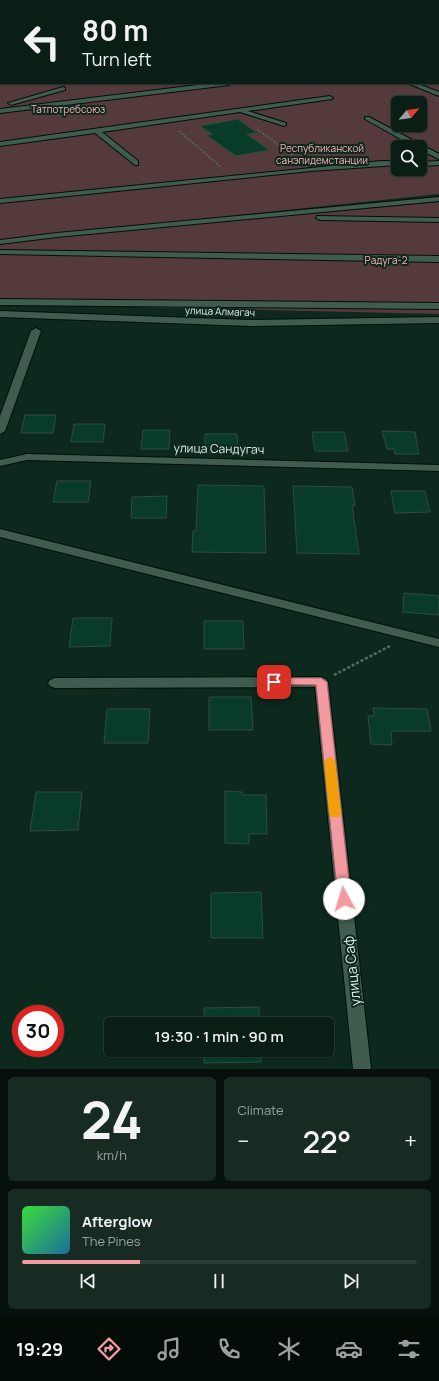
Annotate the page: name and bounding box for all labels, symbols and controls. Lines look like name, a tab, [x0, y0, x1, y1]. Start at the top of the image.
text: 80 m	[82, 11, 148, 49]
icon: left	[16, 16, 68, 68]
text: Turn left	[82, 47, 152, 71]
north arrow	[391, 96, 427, 132]
map controls	[391, 96, 427, 176]
park label: Татпотребсоюз	[31, 102, 105, 116]
button: search	[391, 140, 427, 176]
park label: Республиканской санэпидемстанции	[276, 141, 368, 167]
park label: Радуга-2	[365, 253, 408, 267]
street label: улица Алмагач	[185, 303, 255, 319]
street label: улица Сандугач	[174, 439, 265, 458]
pin	[257, 665, 291, 699]
icon: arrive	[263, 671, 285, 693]
position arrow	[323, 878, 365, 920]
street label: улица Саф	[338, 935, 365, 1007]
speed limit sign: 30	[12, 1005, 64, 1057]
text: 19:30 · 1 min · 90 m	[154, 1026, 284, 1047]
text: 24	[81, 1084, 143, 1155]
text: Climate	[238, 1101, 284, 1119]
text: 22°	[302, 1121, 351, 1162]
text: −	[238, 1126, 249, 1156]
text: +	[404, 1126, 417, 1156]
text: km/h	[97, 1146, 127, 1164]
text: Afterglow	[82, 1211, 153, 1232]
text: The Pines	[82, 1232, 141, 1250]
icon: previous	[77, 1270, 99, 1292]
icon: pause	[208, 1270, 230, 1292]
icon: next	[340, 1270, 362, 1292]
icon: directions	[95, 1335, 123, 1363]
icon: music	[155, 1335, 183, 1363]
icon: phone	[215, 1335, 243, 1363]
icon: climate	[275, 1335, 303, 1363]
icon: car	[335, 1335, 363, 1363]
icon: filters	[395, 1335, 423, 1363]
text: 19:29	[16, 1337, 63, 1361]

